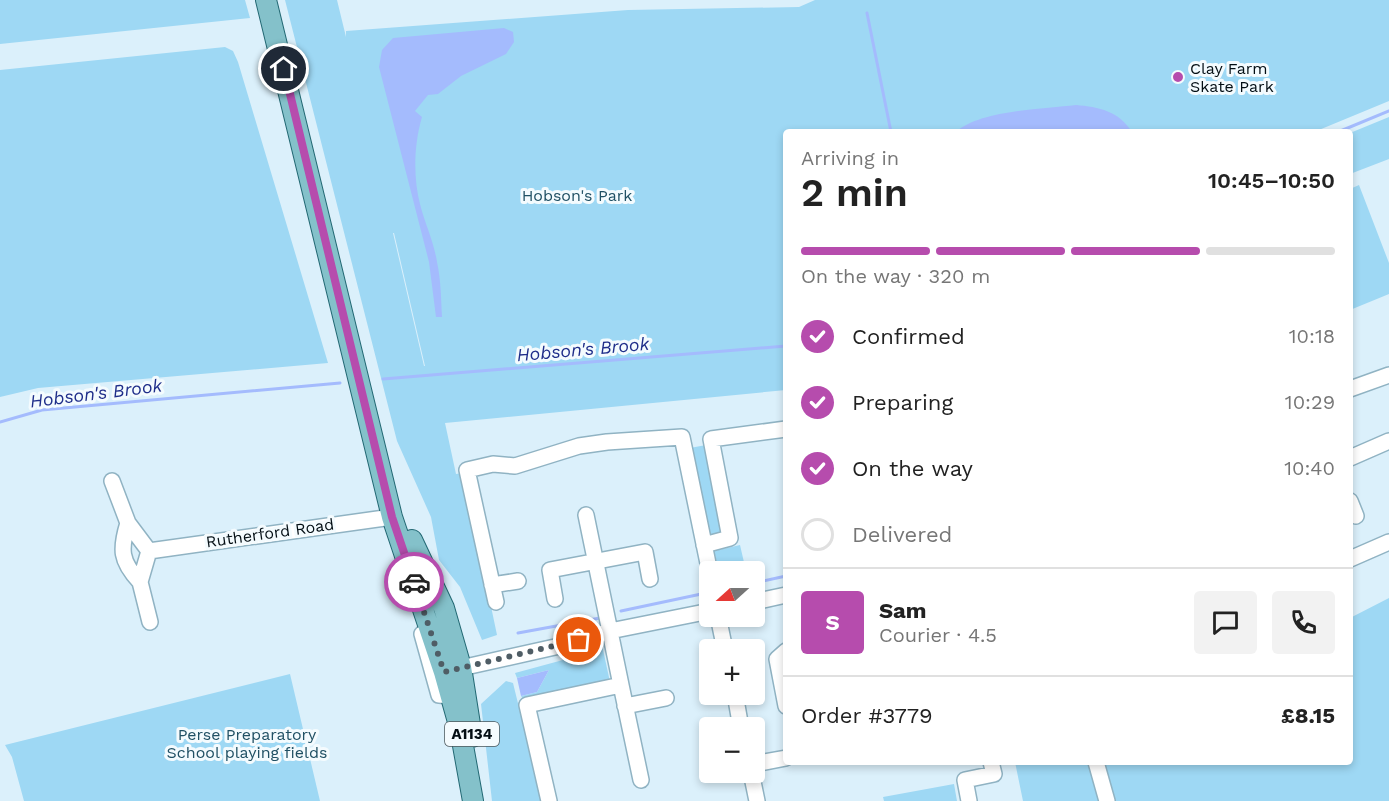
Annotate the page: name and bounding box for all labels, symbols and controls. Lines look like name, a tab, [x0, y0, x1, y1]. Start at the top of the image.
pin	[258, 43, 309, 94]
icon: home	[267, 52, 300, 85]
place label: Clay Farm Skate Park	[1190, 59, 1274, 96]
marker: Clay Farm Skate Park	[1171, 70, 1185, 84]
text: Arriving in	[801, 146, 899, 170]
text: 10:45–10:50	[1208, 168, 1335, 193]
text: 2 min	[801, 170, 908, 215]
park label: Hobson's Park	[522, 186, 632, 205]
text: On the way · 320 m	[801, 264, 990, 288]
icon: check	[801, 320, 834, 353]
text: Confirmed	[852, 324, 965, 349]
text: 10:18	[1289, 324, 1335, 348]
water label: Hobson's Brook	[516, 333, 651, 365]
water label: Hobson's Brook	[29, 374, 164, 412]
icon: check	[801, 386, 834, 419]
text: Preparing	[852, 390, 953, 415]
text: 10:29	[1285, 390, 1335, 414]
icon: check	[801, 452, 834, 485]
text: On the way	[852, 456, 973, 481]
text: 10:40	[1284, 456, 1335, 480]
street label: Rutherford Road	[205, 515, 335, 551]
text: Delivered	[852, 522, 952, 547]
courier	[384, 552, 444, 612]
north arrow	[699, 561, 765, 627]
map controls	[699, 561, 765, 783]
icon: car	[398, 566, 431, 599]
button: chat	[1194, 591, 1257, 654]
button: phone	[1272, 591, 1335, 654]
text: Sam	[879, 598, 927, 623]
text: S	[825, 610, 840, 635]
pin	[553, 614, 604, 665]
icon: bag	[562, 623, 595, 656]
text: Courier · 4.5	[879, 623, 997, 647]
button: +	[699, 639, 765, 705]
text: Order #3779	[801, 703, 933, 728]
text: £8.15	[1281, 703, 1335, 728]
button: −	[699, 717, 765, 783]
road number: A1134	[445, 722, 499, 746]
park label: Perse Preparatory School playing fields	[167, 725, 327, 762]

